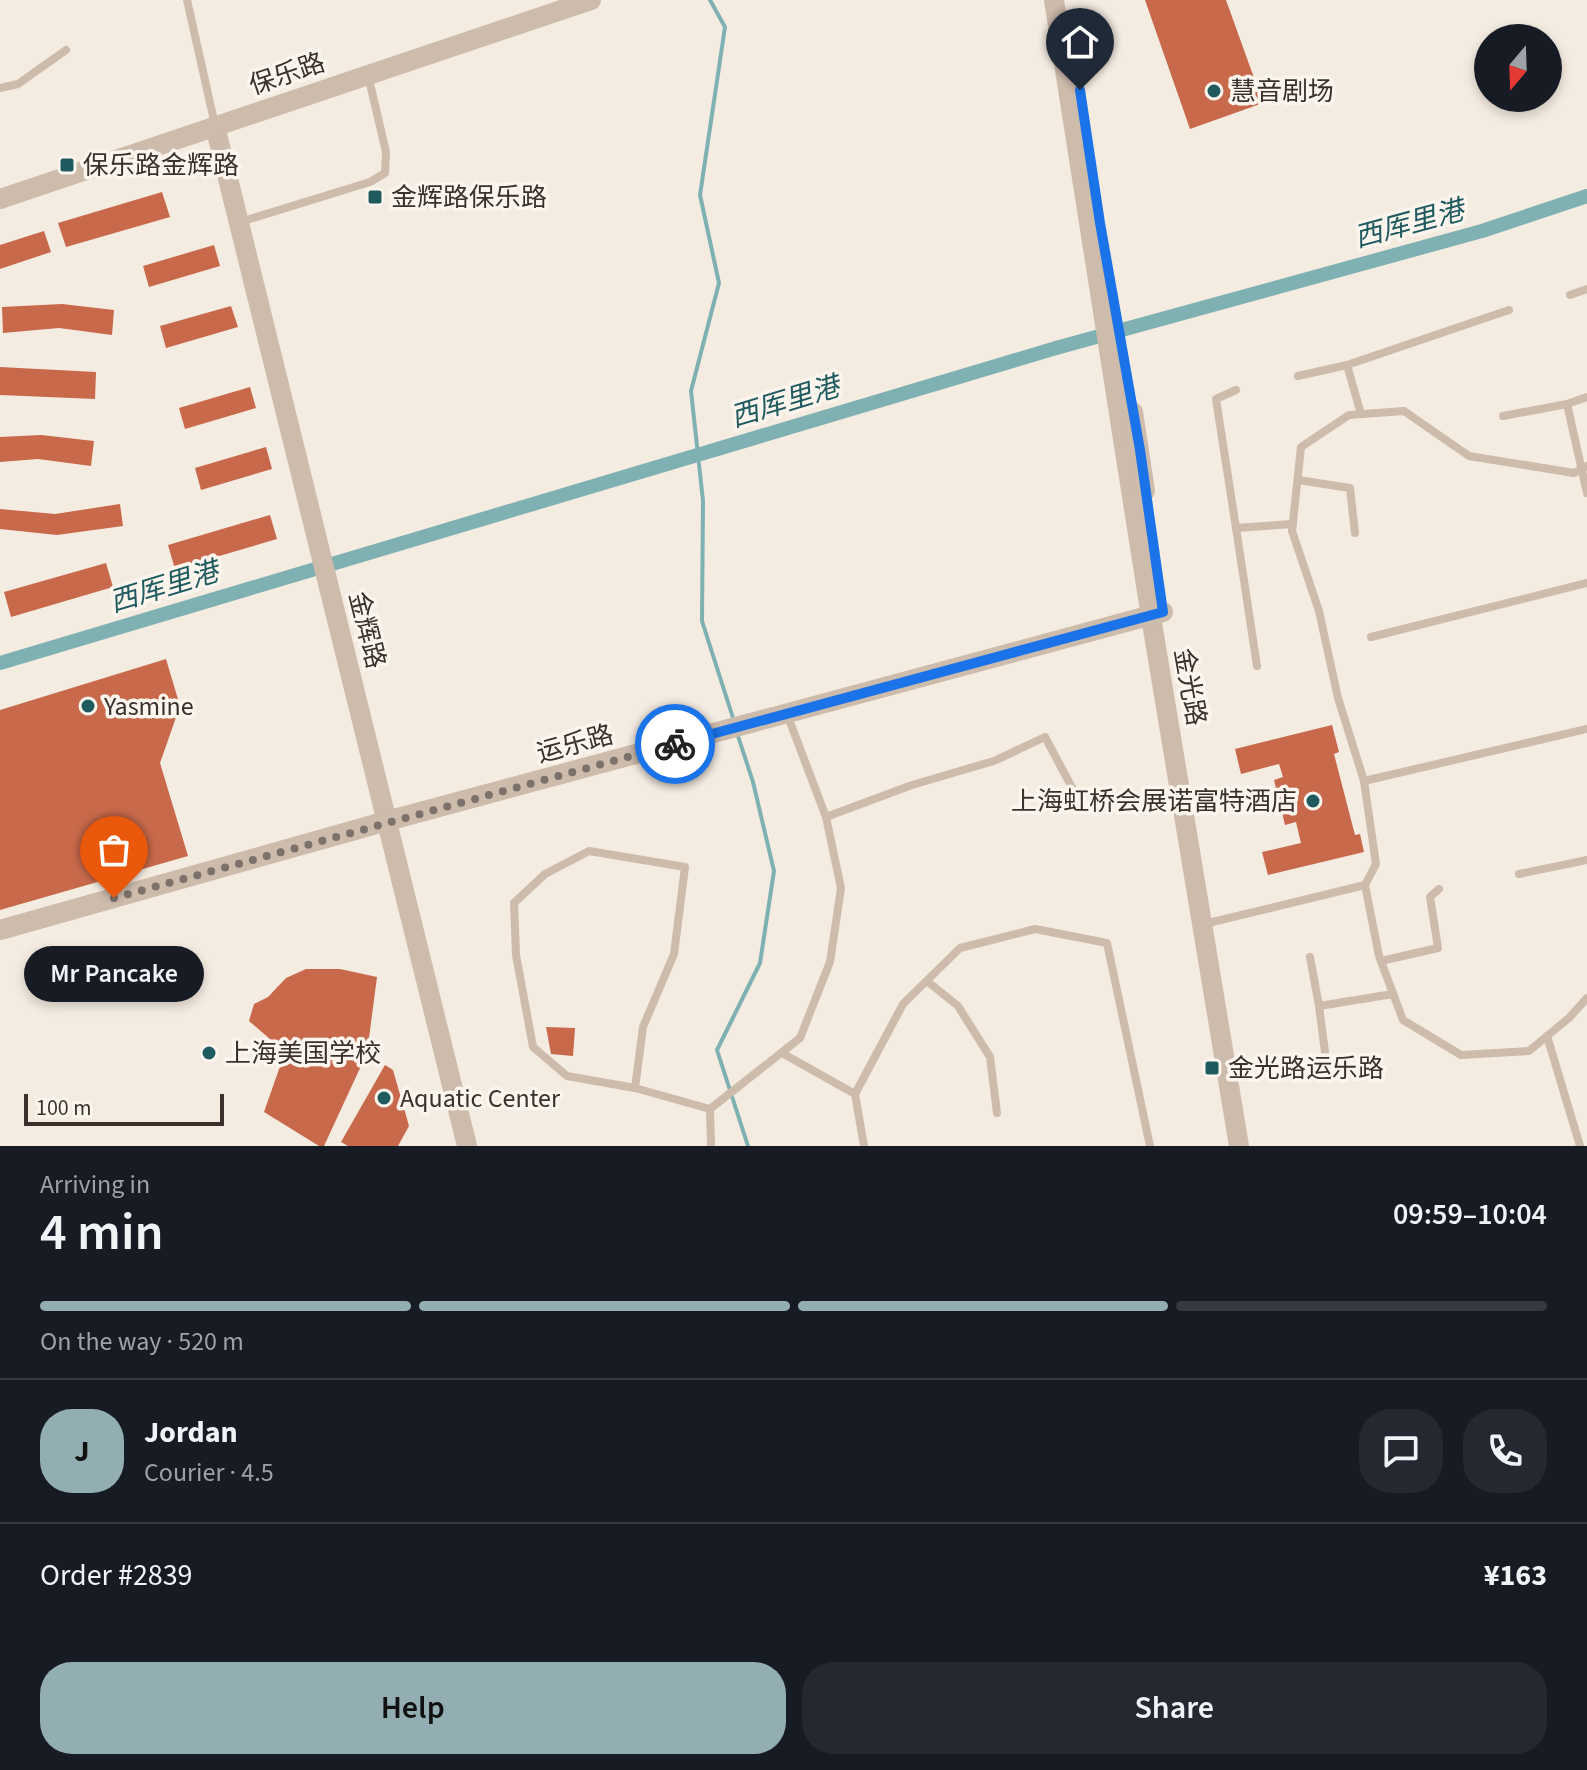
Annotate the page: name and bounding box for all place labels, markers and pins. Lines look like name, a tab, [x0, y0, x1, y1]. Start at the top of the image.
pin	[1046, 8, 1114, 90]
place label: 慧音剧场	[1230, 73, 1334, 110]
marker: 慧音剧场	[1205, 82, 1223, 100]
place label: 保乐路金辉路	[83, 147, 239, 184]
marker: 保乐路金辉路	[58, 156, 76, 174]
place label: 金辉路保乐路	[391, 179, 547, 216]
marker: 金辉路保乐路	[366, 188, 384, 206]
place label: Yasmine	[103, 688, 194, 725]
marker: Yasmine	[79, 697, 97, 715]
place label: 上海虹桥会展诺富特酒店	[1011, 783, 1297, 820]
marker: 上海虹桥会展诺富特酒店	[1304, 792, 1322, 810]
pin	[80, 816, 148, 898]
callout: Mr Pancake	[24, 946, 204, 1002]
place label: 上海美国学校	[225, 1035, 381, 1072]
marker: 上海美国学校	[200, 1044, 218, 1062]
place label: 金光路运乐路	[1228, 1050, 1384, 1087]
marker: 金光路运乐路	[1203, 1059, 1221, 1077]
place label: Aquatic Center	[400, 1080, 561, 1117]
marker: Aquatic Center	[375, 1089, 393, 1107]

